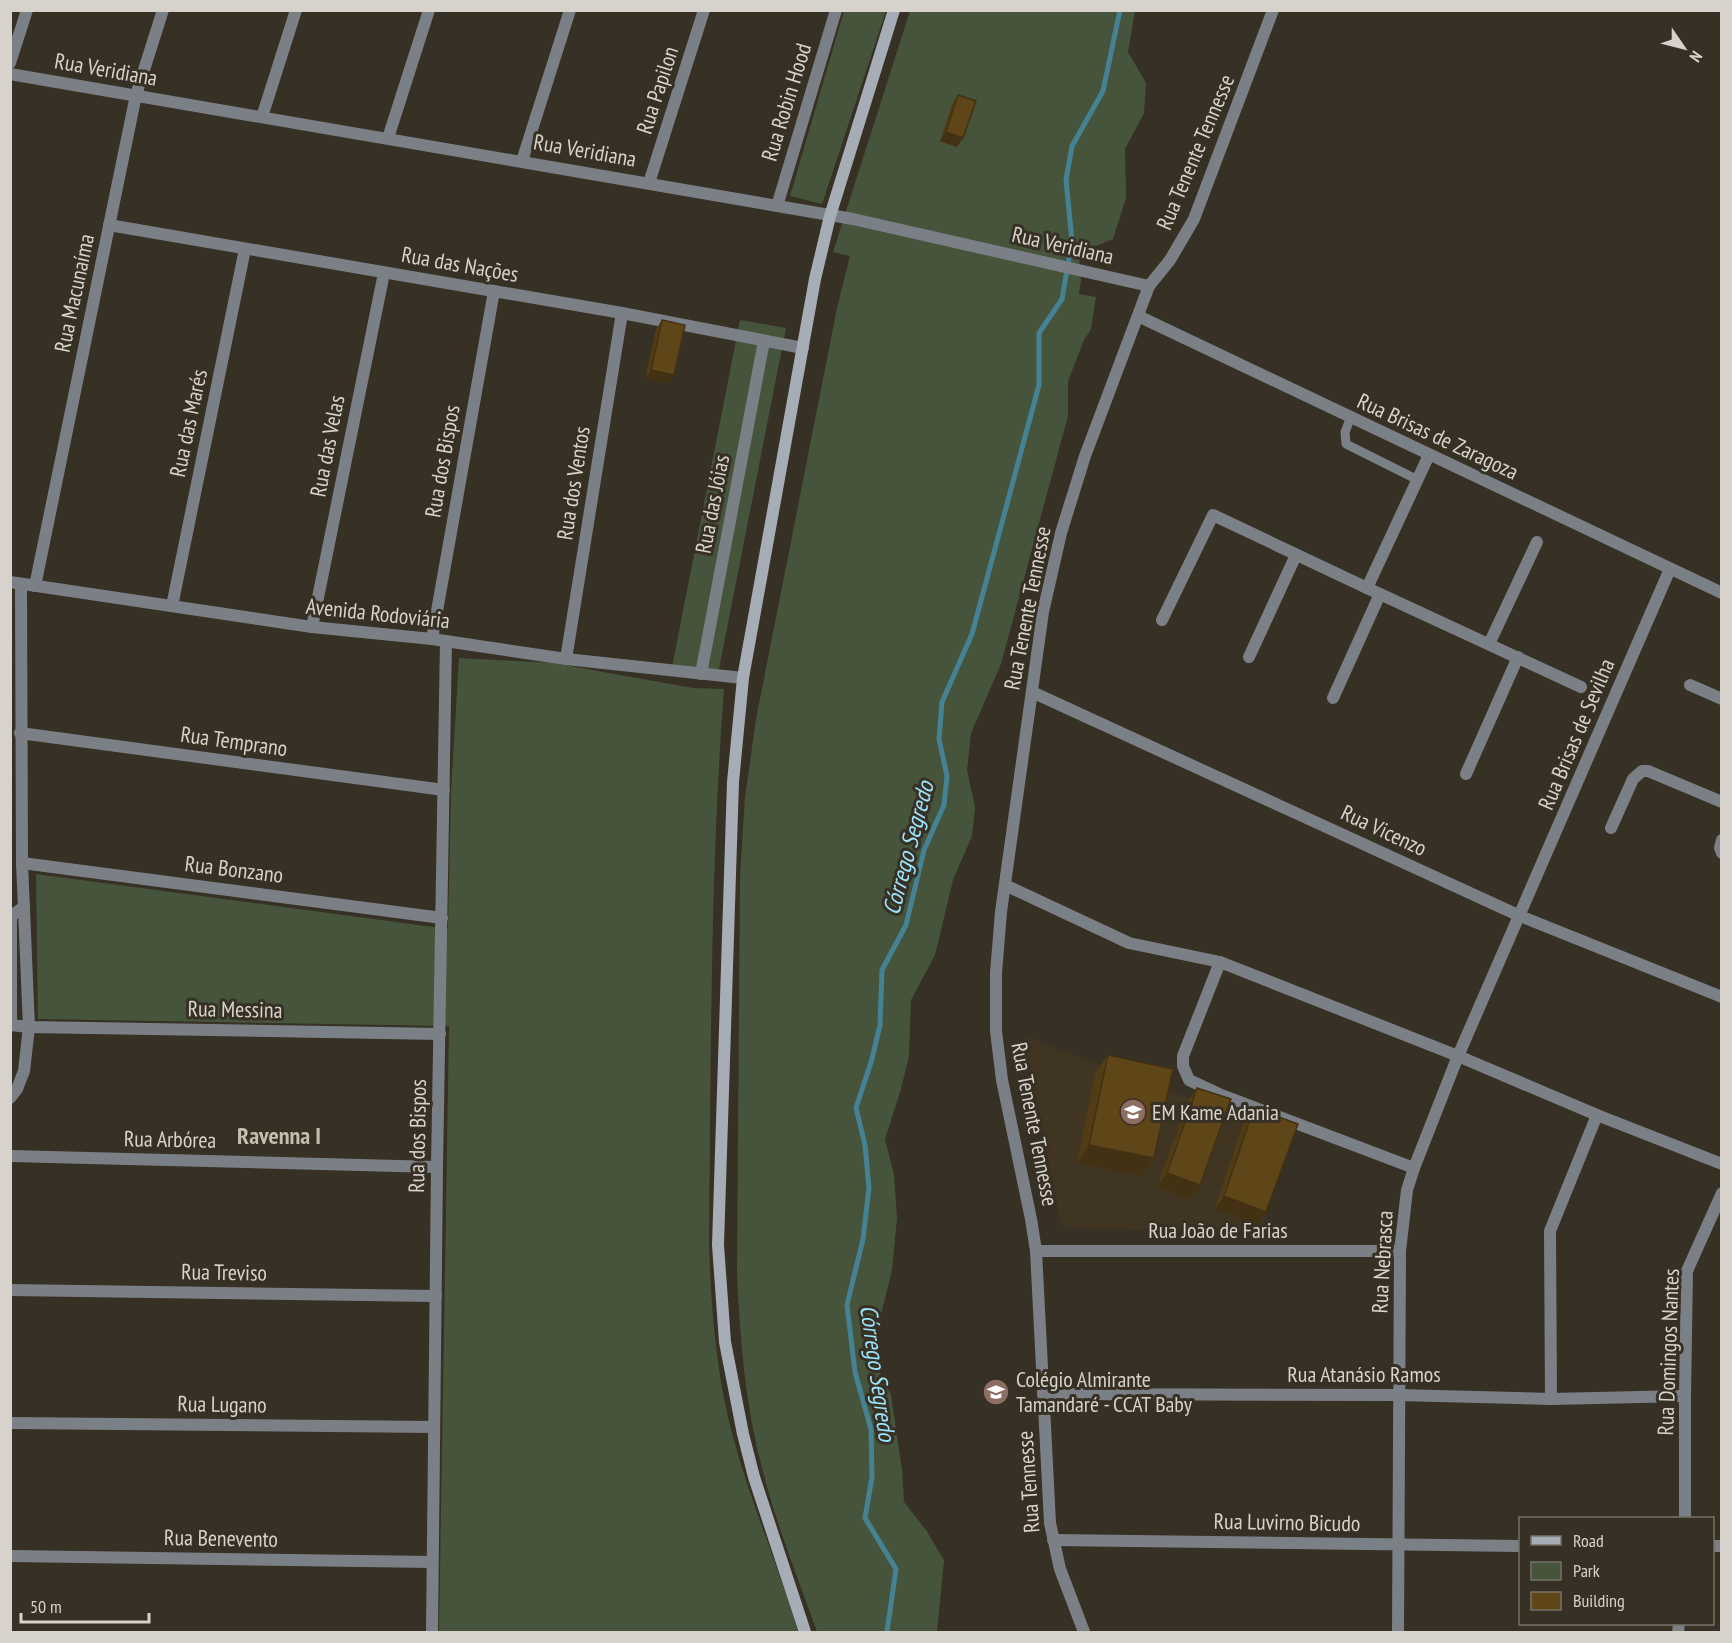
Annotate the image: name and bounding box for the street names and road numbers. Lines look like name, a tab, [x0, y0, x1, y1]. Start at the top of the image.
street label: Rua Robin Hood	[755, 40, 817, 164]
street label: Rua Papilon	[630, 43, 684, 137]
street label: Rua Veridiana	[53, 46, 159, 92]
street label: Rua Tenente Tennesse	[1150, 70, 1240, 234]
street label: Rua Veridiana	[532, 127, 638, 173]
street label: Rua Veridiana	[1009, 220, 1117, 270]
street label: Rua Macunaíma	[48, 231, 100, 355]
street label: Rua das Nações	[399, 240, 521, 288]
street label: Rua das Marés	[163, 367, 213, 479]
street label: Rua Brisas de Zaragoza	[1353, 386, 1523, 486]
street label: Rua das Velas	[303, 393, 351, 499]
street label: Rua dos Bispos	[418, 403, 466, 519]
street label: Rua dos Ventos	[550, 424, 596, 542]
street label: Rua das Jóias	[689, 452, 735, 556]
street label: Rua Tenente Tennesse	[997, 524, 1057, 692]
street label: Avenida Rodoviária	[305, 592, 451, 634]
street label: Rua Brisas de Sevilha	[1532, 654, 1620, 814]
street label: Rua Temprano	[179, 720, 289, 762]
street label: Rua Vicenzo	[1337, 798, 1431, 862]
street label: Rua Bonzano	[183, 849, 285, 889]
street label: Rua Messina	[187, 994, 283, 1024]
street label: Rua Tenente Tennesse	[1005, 1040, 1065, 1208]
street label: Rua dos Bispos	[402, 1079, 432, 1193]
street label: Rua Arbórea	[124, 1124, 216, 1154]
street label: Rua Nebrasca	[1365, 1210, 1399, 1314]
street label: Rua João de Farias	[1148, 1216, 1288, 1244]
street label: Rua Treviso	[181, 1257, 267, 1287]
street label: Rua Domingos Nantes	[1651, 1268, 1685, 1436]
street label: Rua Atanásio Ramos	[1287, 1360, 1441, 1388]
street label: Rua Lugano	[177, 1389, 267, 1419]
street label: Rua Tennesse	[1010, 1430, 1046, 1534]
street label: Rua Luvirno Bicudo	[1213, 1507, 1361, 1537]
street label: Rua Benevento	[164, 1523, 278, 1553]

